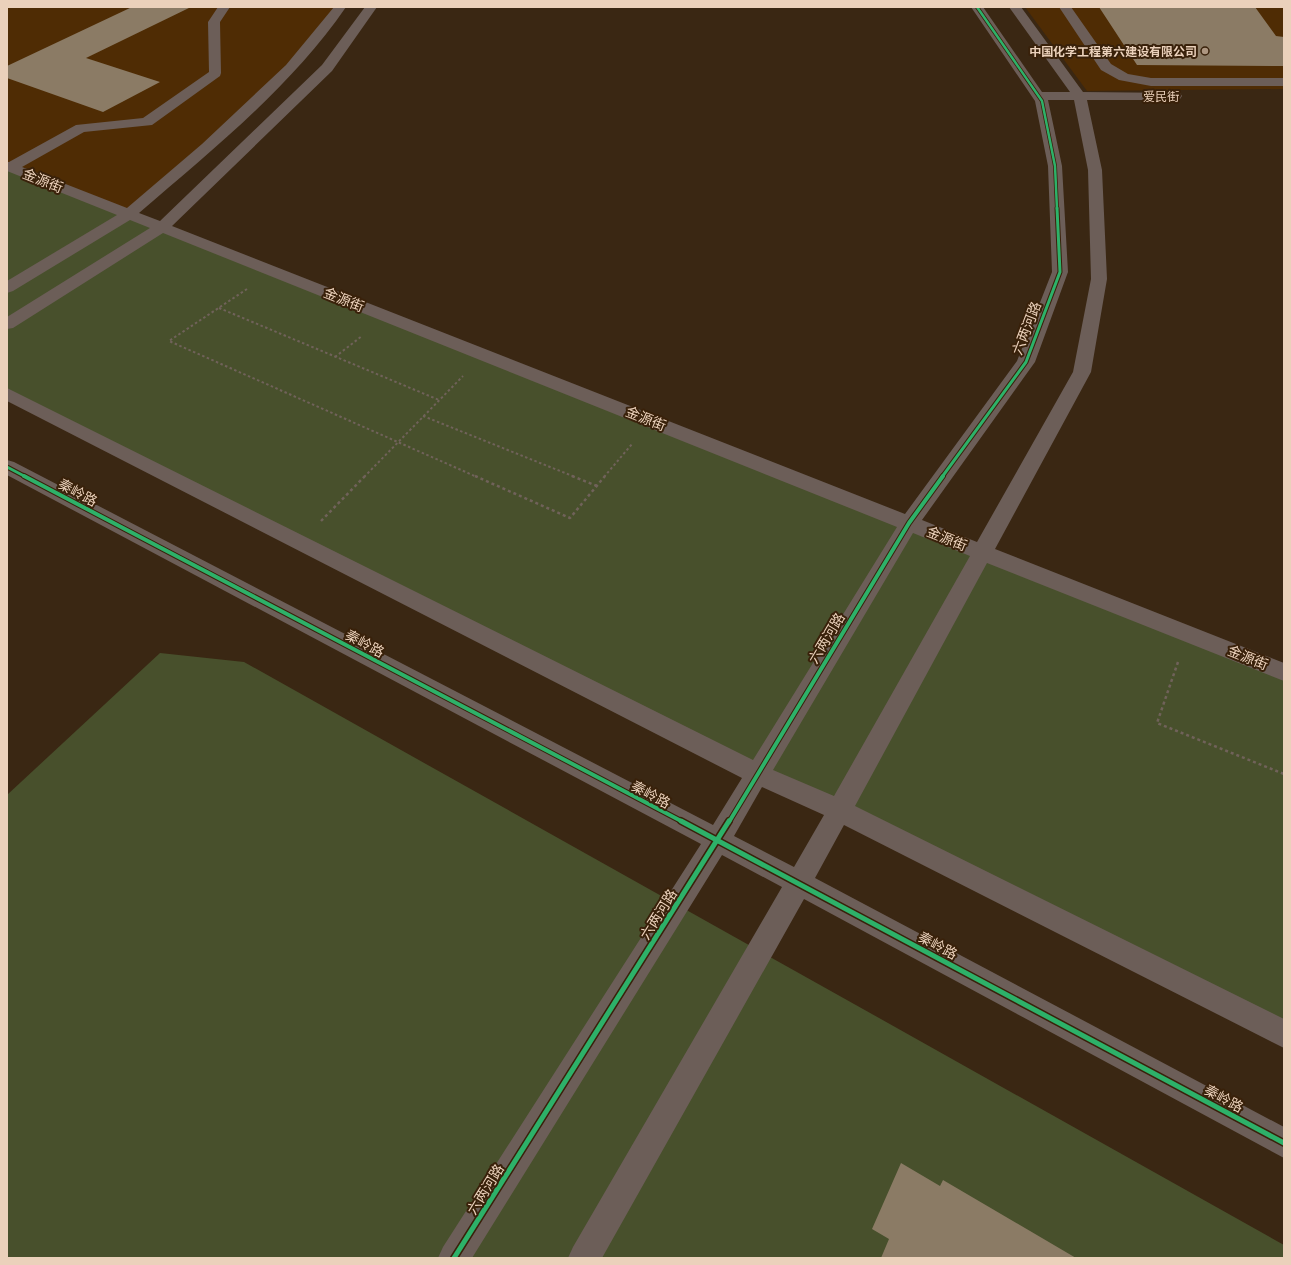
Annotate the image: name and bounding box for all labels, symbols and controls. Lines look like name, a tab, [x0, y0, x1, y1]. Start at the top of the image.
place label: 中国化学工程第六建设有限公司	[1029, 43, 1197, 60]
marker: 中国化学工程第六建设有限公司	[1200, 46, 1210, 56]
street label: 爱民街	[1143, 88, 1179, 105]
street label: 金源街	[20, 163, 66, 197]
street label: 金源街	[321, 282, 367, 316]
street label: 六两河路	[1007, 298, 1045, 358]
street label: 金源街	[623, 401, 669, 435]
street label: 秦岭路	[55, 474, 101, 510]
street label: 金源街	[924, 521, 970, 555]
street label: 六两河路	[803, 609, 849, 667]
street label: 秦岭路	[342, 625, 388, 661]
street label: 金源街	[1225, 640, 1271, 674]
street label: 秦岭路	[628, 776, 674, 812]
street label: 六两河路	[635, 885, 681, 943]
street label: 秦岭路	[915, 927, 961, 963]
street label: 秦岭路	[1201, 1080, 1247, 1116]
street label: 六两河路	[462, 1160, 508, 1218]

